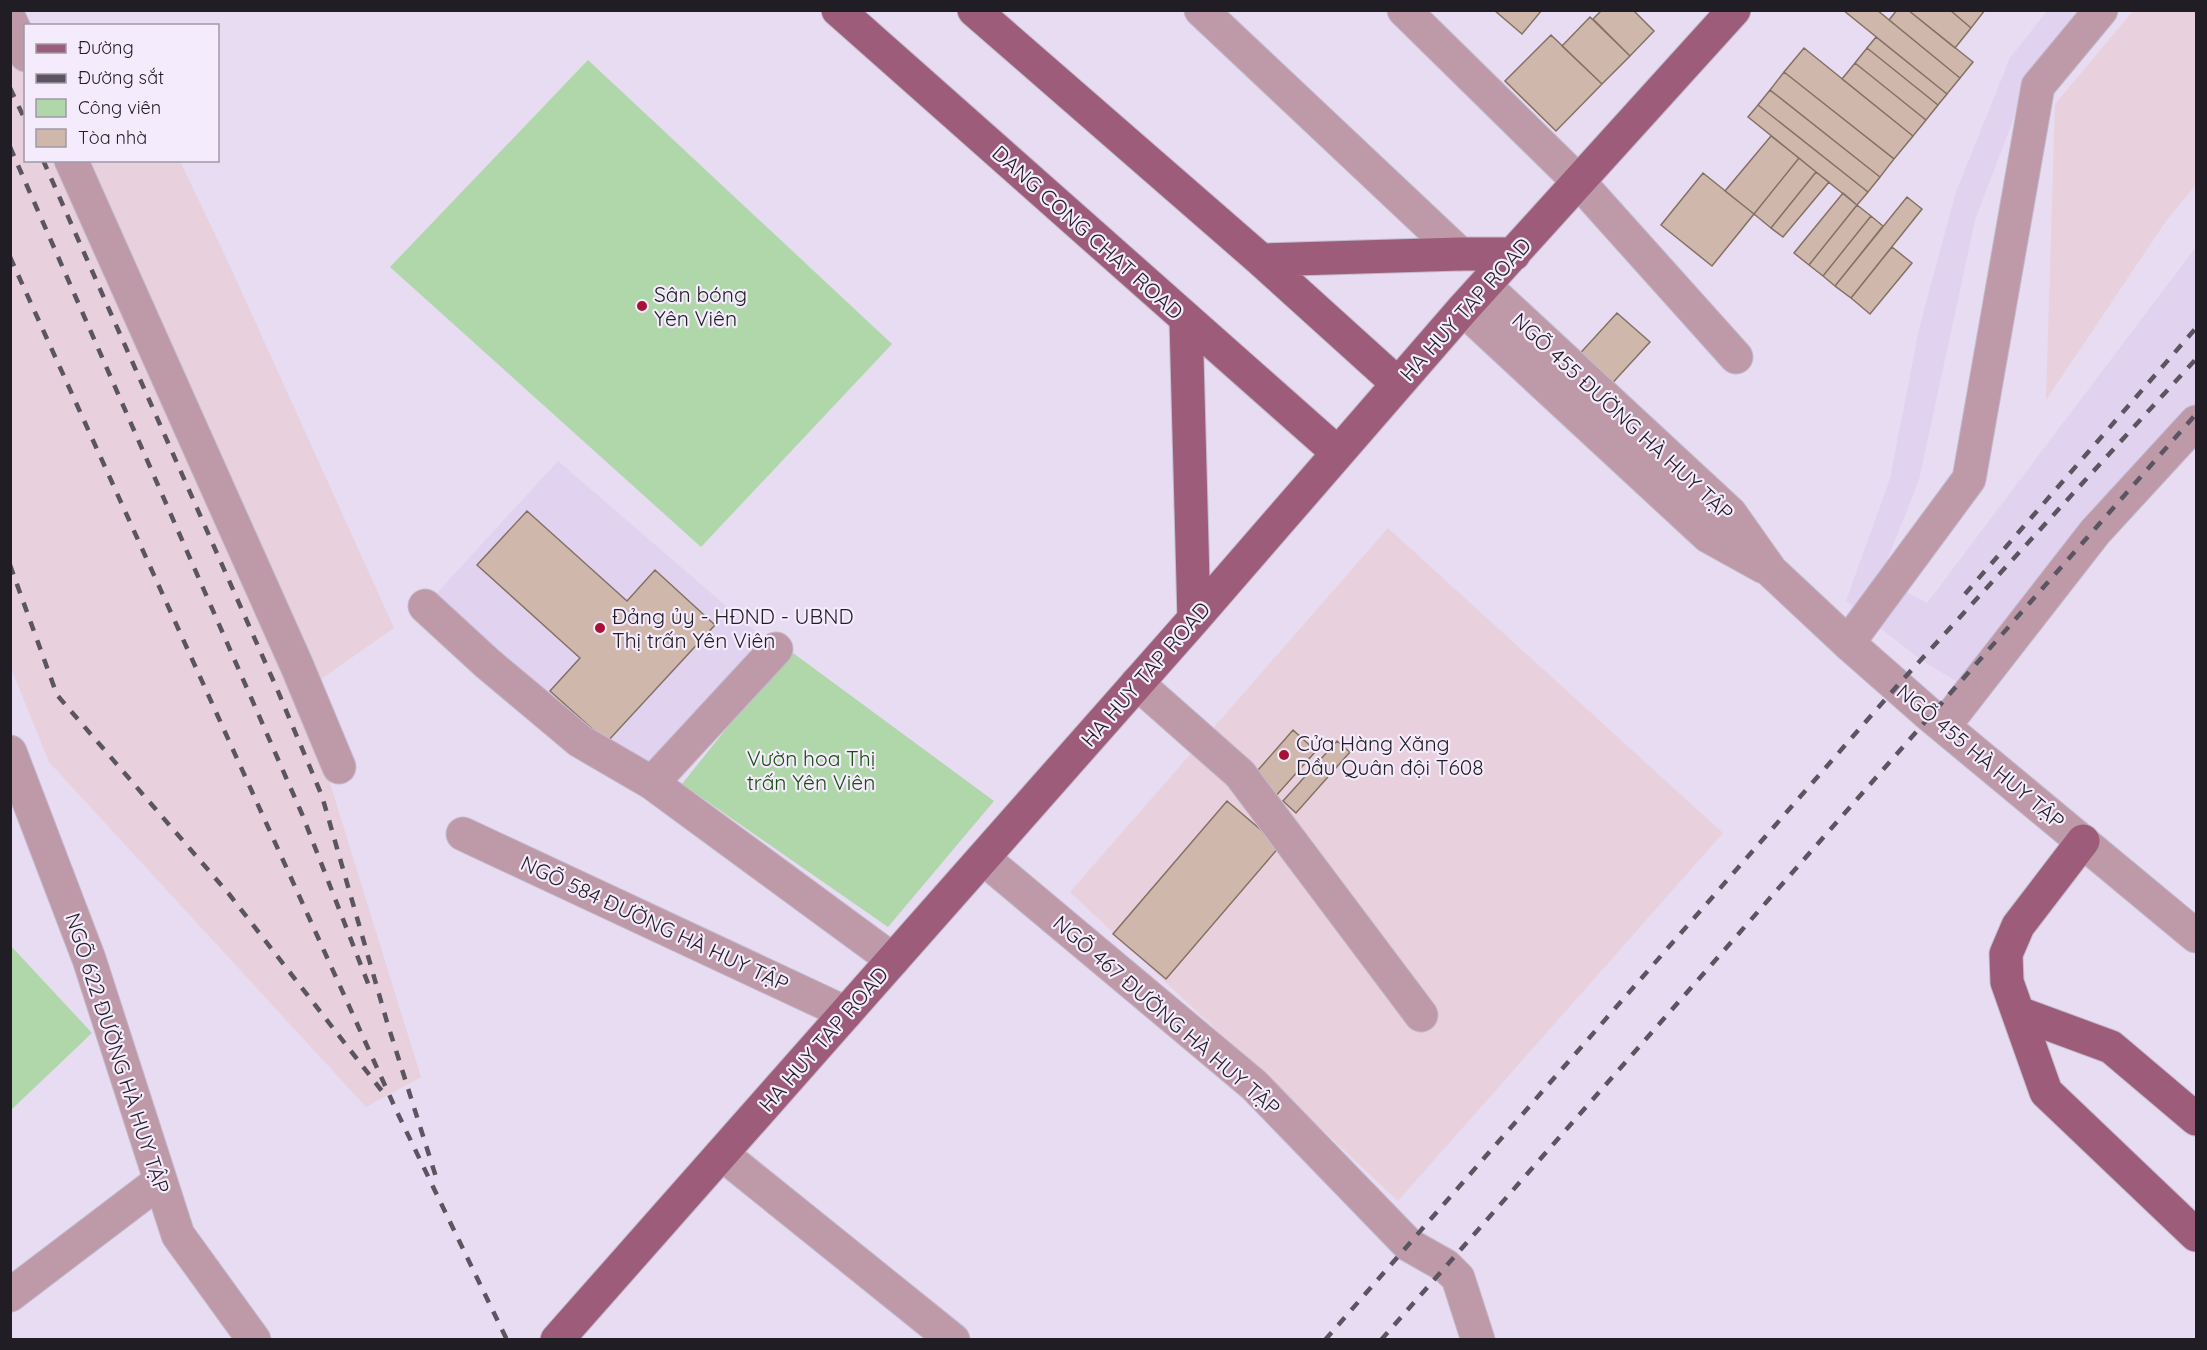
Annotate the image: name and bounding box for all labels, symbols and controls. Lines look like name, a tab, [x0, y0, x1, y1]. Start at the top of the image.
legend	[24, 24, 219, 162]
text: Đường	[78, 36, 134, 59]
text: Đường sắt	[78, 66, 164, 89]
text: Công viên	[78, 96, 161, 119]
text: Tòa nhà	[78, 126, 147, 149]
street label: DANG CONG CHAT ROAD	[987, 139, 1189, 325]
street label: HA HUY TAP ROAD	[1394, 232, 1536, 386]
place label: Sân bóng Yên Viên	[654, 281, 747, 331]
marker: Sân bóng Yên Viên	[635, 299, 649, 313]
street label: NGÕ 455 ĐƯỜNG HÀ HUY TẬP	[1507, 307, 1739, 525]
street label: HA HUY TAP ROAD	[1075, 596, 1215, 752]
place label: Đảng ủy - HĐND - UBND Thị trấn Yên Viên	[612, 603, 854, 653]
marker: Đảng ủy - HĐND - UBND Thị trấn Yên Viên	[593, 621, 607, 635]
street label: NGÕ 455 HÀ HUY TẬP	[1892, 678, 2070, 834]
place label: Cửa Hàng Xăng Dầu Quân đội T608	[1296, 730, 1484, 780]
park label: Vườn hoa Thị trấn Yên Viên	[747, 745, 875, 795]
marker: Cửa Hàng Xăng Dầu Quân đội T608	[1277, 748, 1291, 762]
street label: NGÕ 584 ĐƯỜNG HÀ HUY TẬP	[517, 849, 793, 997]
street label: NGÕ 467 ĐƯỜNG HÀ HUY TẬP	[1048, 909, 1286, 1121]
street label: NGÕ 622 ĐƯỜNG HÀ HUY TẬP	[60, 910, 176, 1196]
street label: HA HUY TAP ROAD	[753, 961, 893, 1117]

